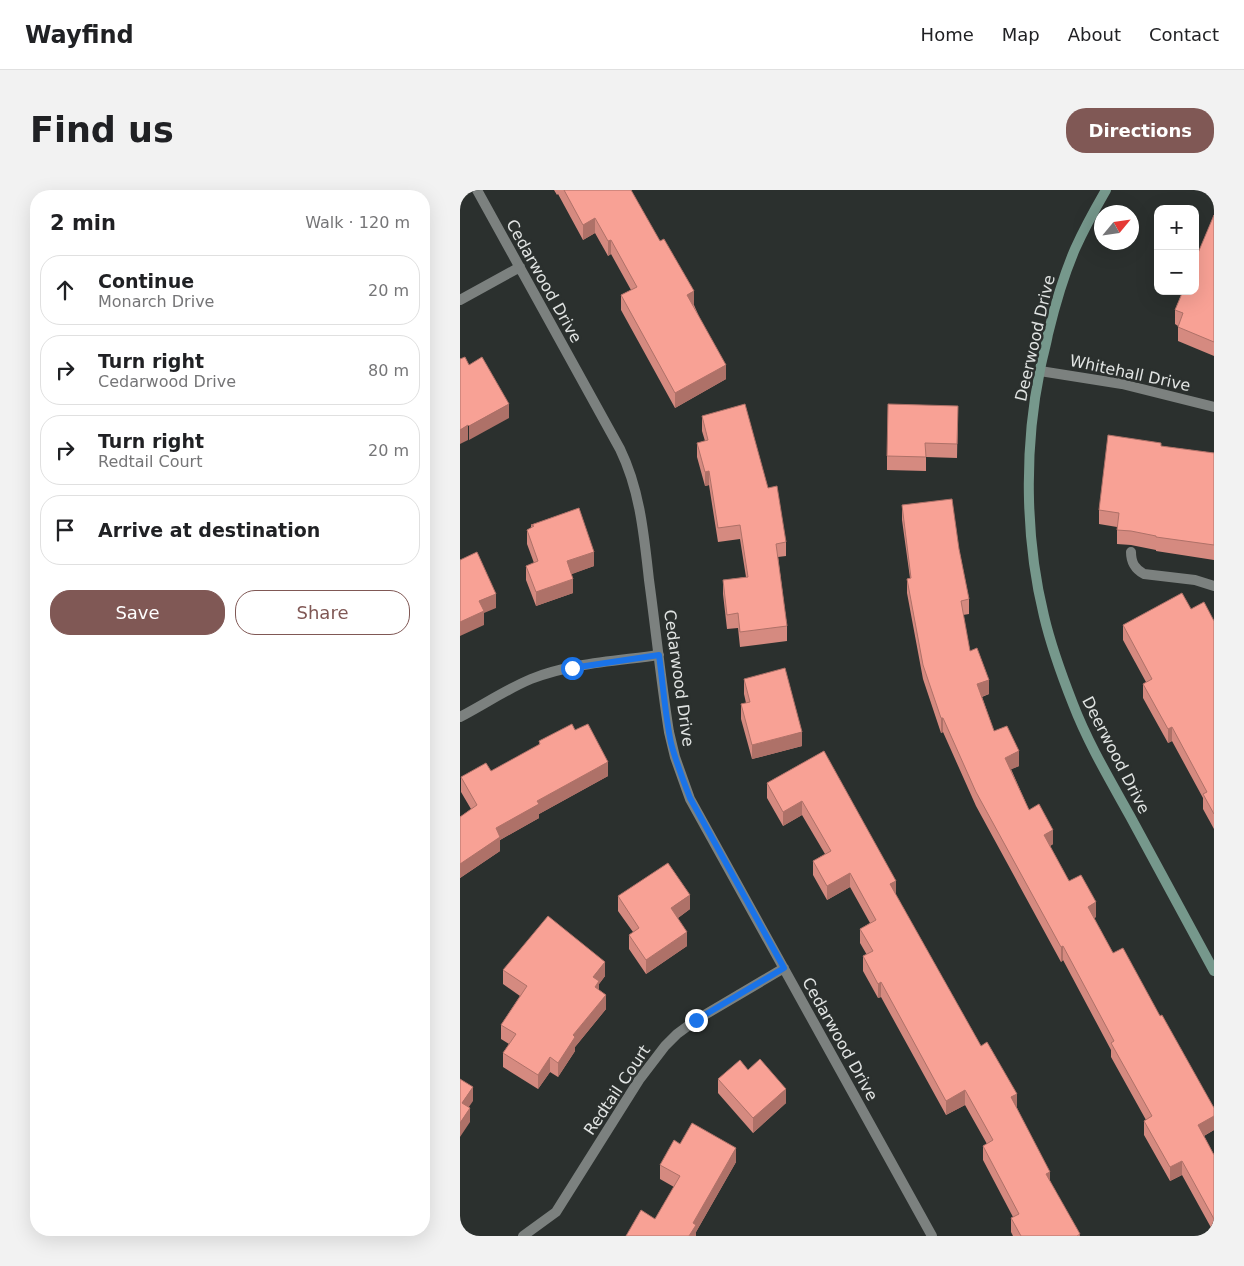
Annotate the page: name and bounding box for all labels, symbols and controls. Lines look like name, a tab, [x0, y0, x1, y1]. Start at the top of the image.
text: Wayfind	[25, 21, 134, 49]
text: Home	[921, 24, 974, 45]
text: Map	[1002, 24, 1040, 45]
text: About	[1068, 24, 1121, 45]
text: Contact	[1149, 24, 1219, 45]
button: Directions	[1066, 108, 1214, 153]
text: Find us	[30, 110, 174, 150]
north arrow	[1094, 205, 1139, 250]
map controls	[1154, 205, 1199, 295]
button: +	[1154, 205, 1199, 250]
text: 2 min	[50, 211, 116, 235]
text: Walk · 120 m	[305, 213, 410, 232]
street label: Cedarwood Drive	[502, 216, 586, 346]
button: −	[1154, 250, 1199, 295]
text: Continue	[98, 270, 194, 292]
street label: Deerwood Drive	[1011, 273, 1059, 403]
icon: ahead	[51, 276, 79, 304]
text: 20 m	[368, 281, 409, 300]
text: Monarch Drive	[98, 292, 214, 311]
text: Turn right	[98, 350, 204, 372]
street label: Whitehall Drive	[1068, 351, 1192, 395]
icon: right	[51, 356, 79, 384]
text: 80 m	[368, 361, 409, 380]
text: Cedarwood Drive	[98, 372, 236, 391]
text: Turn right	[98, 430, 204, 452]
icon: right	[51, 436, 79, 464]
text: 20 m	[368, 441, 409, 460]
text: Redtail Court	[98, 452, 202, 471]
icon: arrive	[51, 516, 79, 544]
text: Arrive at destination	[98, 519, 320, 541]
button: Save	[50, 590, 225, 635]
button: Share	[235, 590, 410, 635]
street label: Cedarwood Drive	[660, 608, 698, 748]
route start	[561, 657, 584, 680]
street label: Deerwood Drive	[1078, 693, 1154, 817]
street label: Cedarwood Drive	[798, 974, 882, 1104]
route end	[685, 1009, 708, 1032]
street label: Redtail Court	[580, 1041, 654, 1139]

